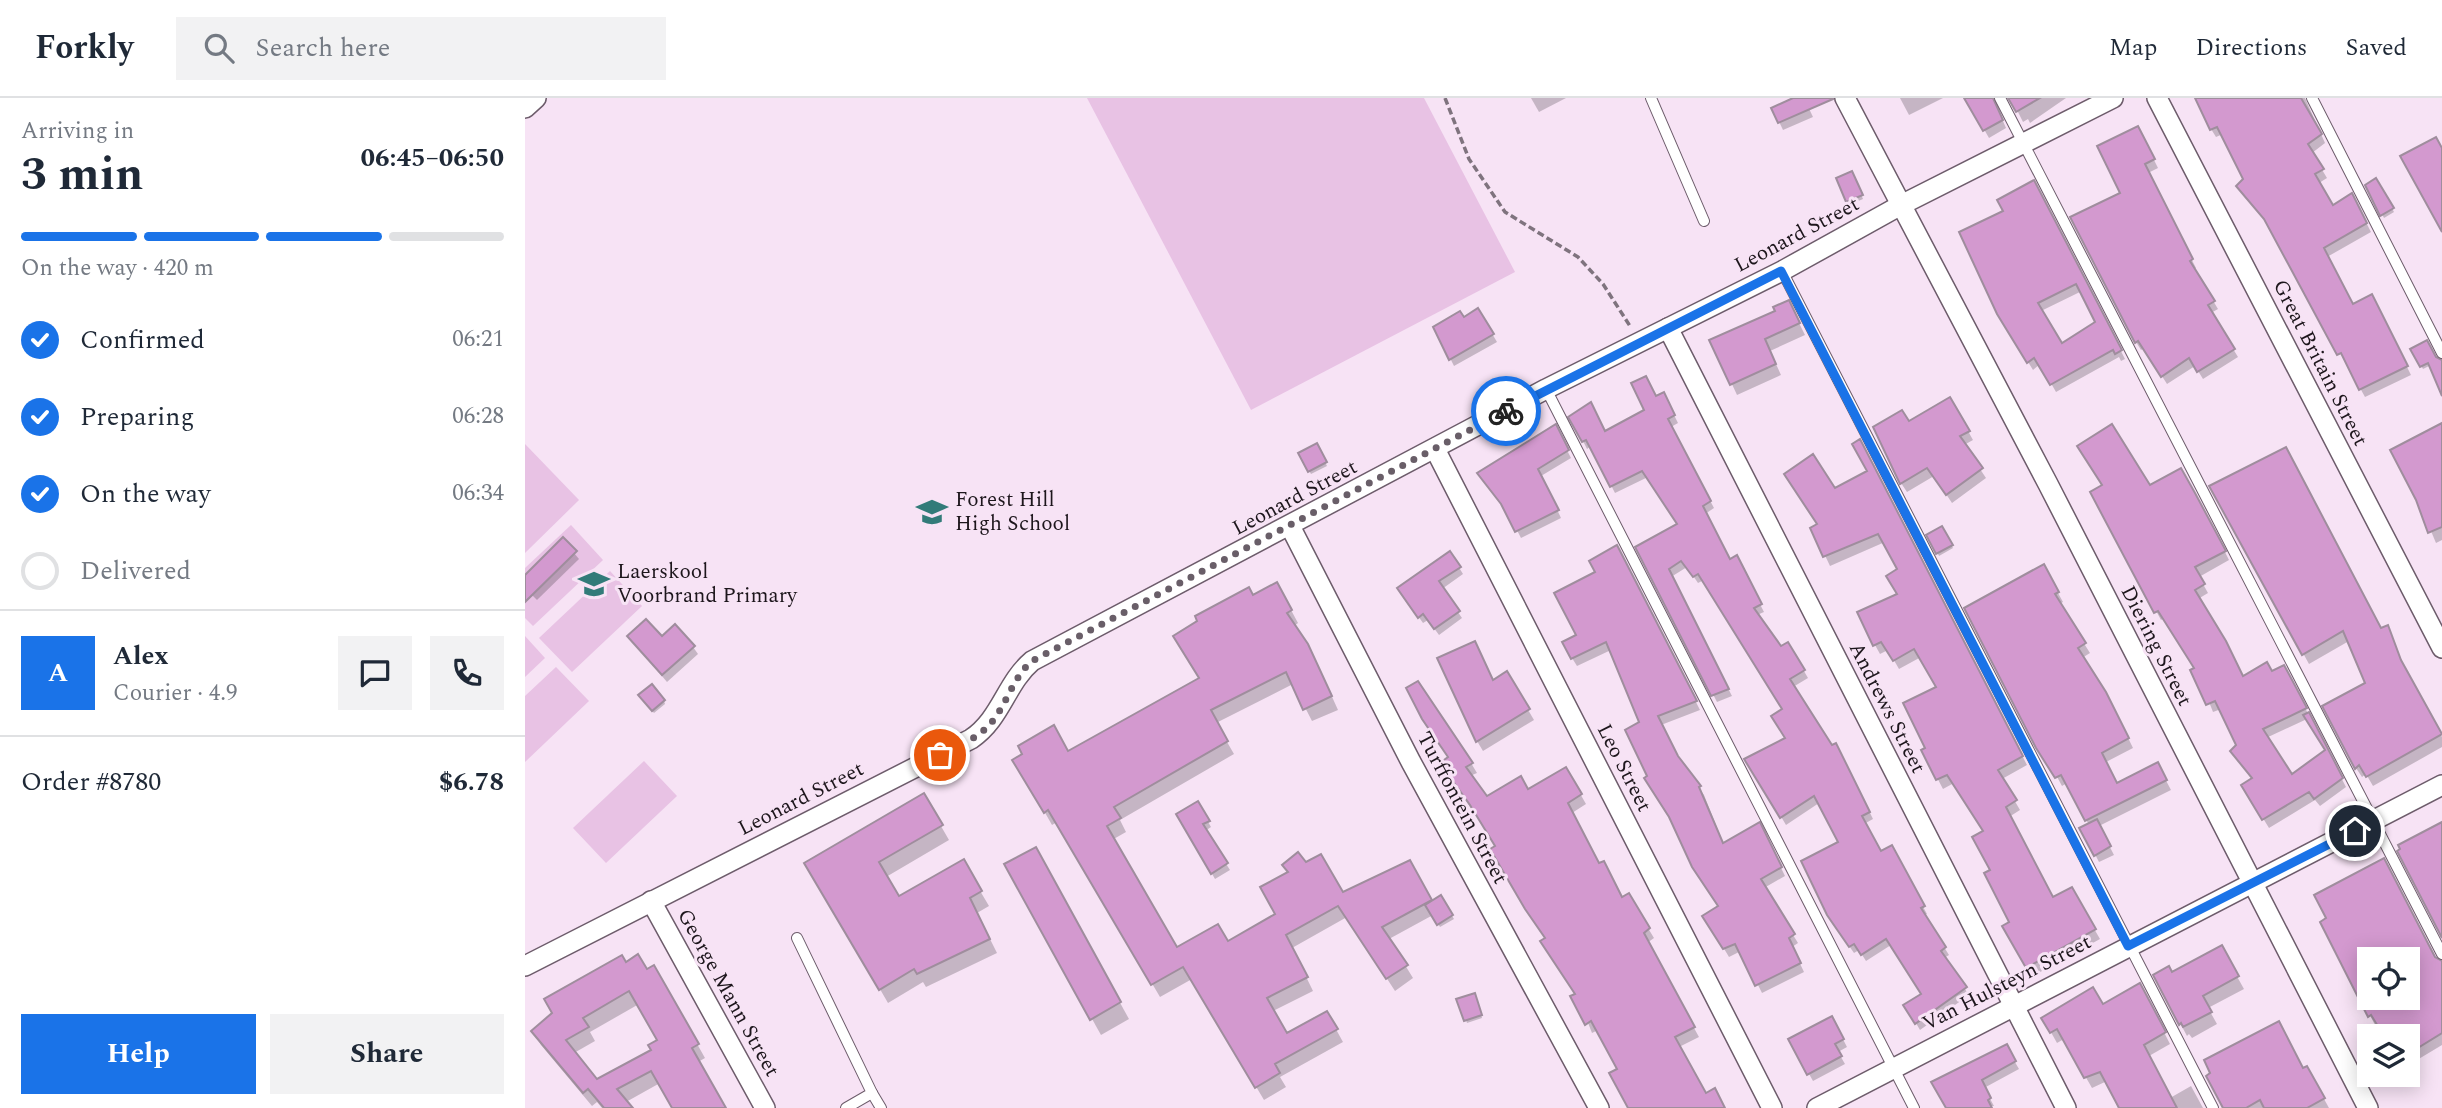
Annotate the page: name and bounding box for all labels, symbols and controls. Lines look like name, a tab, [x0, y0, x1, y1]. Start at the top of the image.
search box	[176, 17, 666, 80]
text: Forkly	[35, 23, 134, 73]
text: Search here	[256, 28, 390, 68]
icon: search	[200, 29, 238, 67]
text: Map	[2109, 30, 2157, 66]
text: Directions	[2195, 30, 2307, 66]
text: Saved	[2345, 30, 2407, 66]
text: Arriving in	[21, 114, 134, 149]
text: 06:45–06:50	[360, 138, 504, 178]
text: 3 min	[21, 140, 143, 210]
street label: Leonard Street	[1729, 189, 1865, 281]
text: On the way · 420 m	[21, 251, 214, 286]
street label: Great Britain Street	[2264, 274, 2376, 452]
text: Confirmed	[80, 320, 205, 360]
icon: check	[21, 321, 59, 359]
text: 06:21	[452, 322, 504, 357]
courier	[1471, 376, 1541, 446]
icon: bike	[1487, 392, 1525, 430]
text: Preparing	[80, 397, 194, 437]
icon: check	[21, 398, 59, 436]
text: 06:28	[452, 399, 504, 434]
street label: Leonard Street	[1227, 452, 1363, 544]
text: On the way	[80, 474, 211, 514]
icon: check	[21, 475, 59, 513]
text: 06:34	[452, 476, 504, 511]
place label: Forest Hill High School	[955, 484, 1070, 540]
school or university icon: Forest Hill High School	[915, 495, 949, 529]
text: Delivered	[80, 551, 191, 591]
place label: Laerskool Voorbrand Primary	[617, 556, 798, 612]
school or university icon: Laerskool Voorbrand Primary	[577, 567, 611, 601]
street label: Diering Street	[2112, 580, 2200, 712]
text: Alex	[113, 636, 168, 676]
button: chat	[338, 636, 412, 710]
button: phone	[430, 636, 504, 710]
street label: Andrews Street	[1840, 637, 1934, 779]
text: A	[48, 653, 68, 693]
text: Courier · 4.9	[113, 676, 238, 711]
street label: Leo Street	[1588, 718, 1660, 818]
pin	[910, 725, 970, 785]
street label: Turffontein Street	[1408, 726, 1516, 890]
icon: bag	[921, 736, 959, 774]
street label: Leonard Street	[732, 754, 870, 844]
text: Order #8780	[21, 762, 161, 802]
text: $6.78	[439, 762, 504, 802]
pin	[2325, 801, 2385, 861]
icon: home	[2336, 812, 2374, 850]
street label: George Mann Street	[668, 903, 788, 1083]
street label: Van Hulsteyn Street	[1917, 926, 2097, 1040]
map controls	[2357, 947, 2420, 1087]
button: locate	[2357, 947, 2420, 1010]
button: Help	[21, 1014, 256, 1094]
button: Share	[270, 1014, 504, 1094]
button: layers	[2357, 1024, 2420, 1087]

